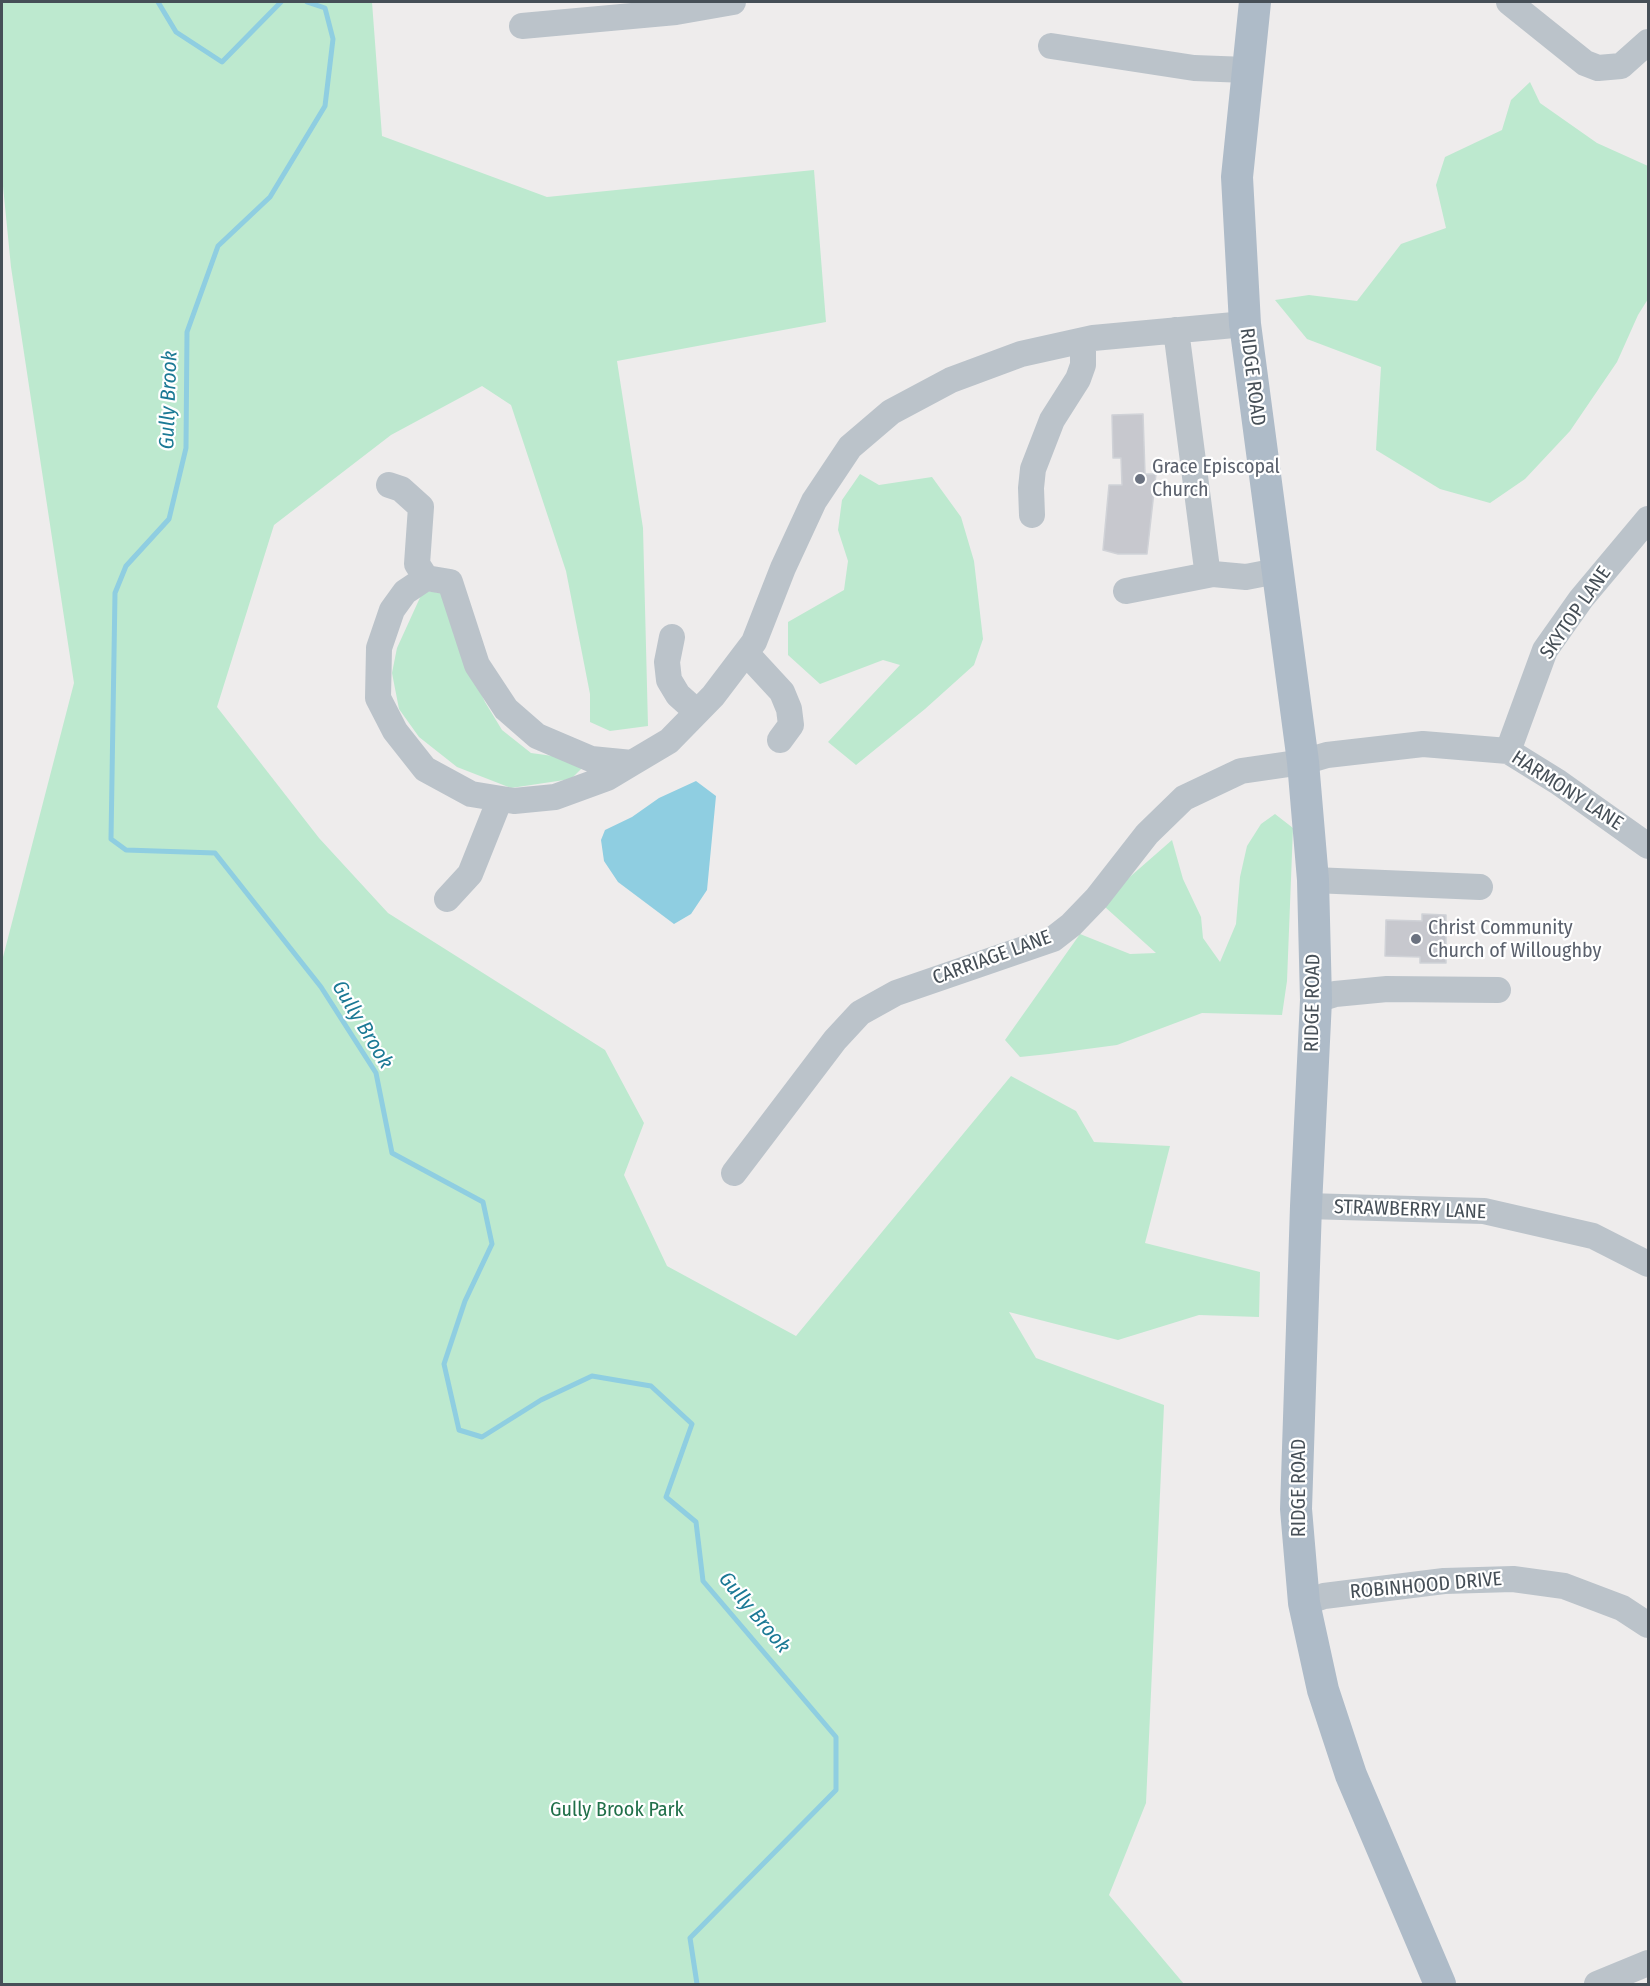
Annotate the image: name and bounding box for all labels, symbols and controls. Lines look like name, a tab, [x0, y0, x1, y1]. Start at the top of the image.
street label: RIDGE ROAD	[1234, 327, 1270, 427]
water label: Gully Brook	[155, 350, 183, 450]
place label: Grace Episcopal Church	[1152, 455, 1280, 502]
marker: Grace Episcopal Church	[1133, 472, 1147, 486]
street label: SKYTOP LANE	[1535, 562, 1617, 664]
street label: HARMONY LANE	[1507, 746, 1627, 836]
place label: Christ Community Church of Willoughby	[1428, 916, 1601, 963]
street label: CARRIAGE LANE	[929, 925, 1055, 991]
marker: Christ Community Church of Willoughby	[1409, 932, 1423, 946]
street label: RIDGE ROAD	[1300, 954, 1326, 1052]
water label: Gully Brook	[326, 976, 398, 1074]
street label: STRAWBERRY LANE	[1333, 1195, 1487, 1225]
street label: RIDGE ROAD	[1287, 1439, 1311, 1537]
water label: Gully Brook	[713, 1567, 795, 1659]
street label: ROBINHOOD DRIVE	[1349, 1567, 1503, 1605]
park label: Gully Brook Park	[550, 1798, 684, 1822]

